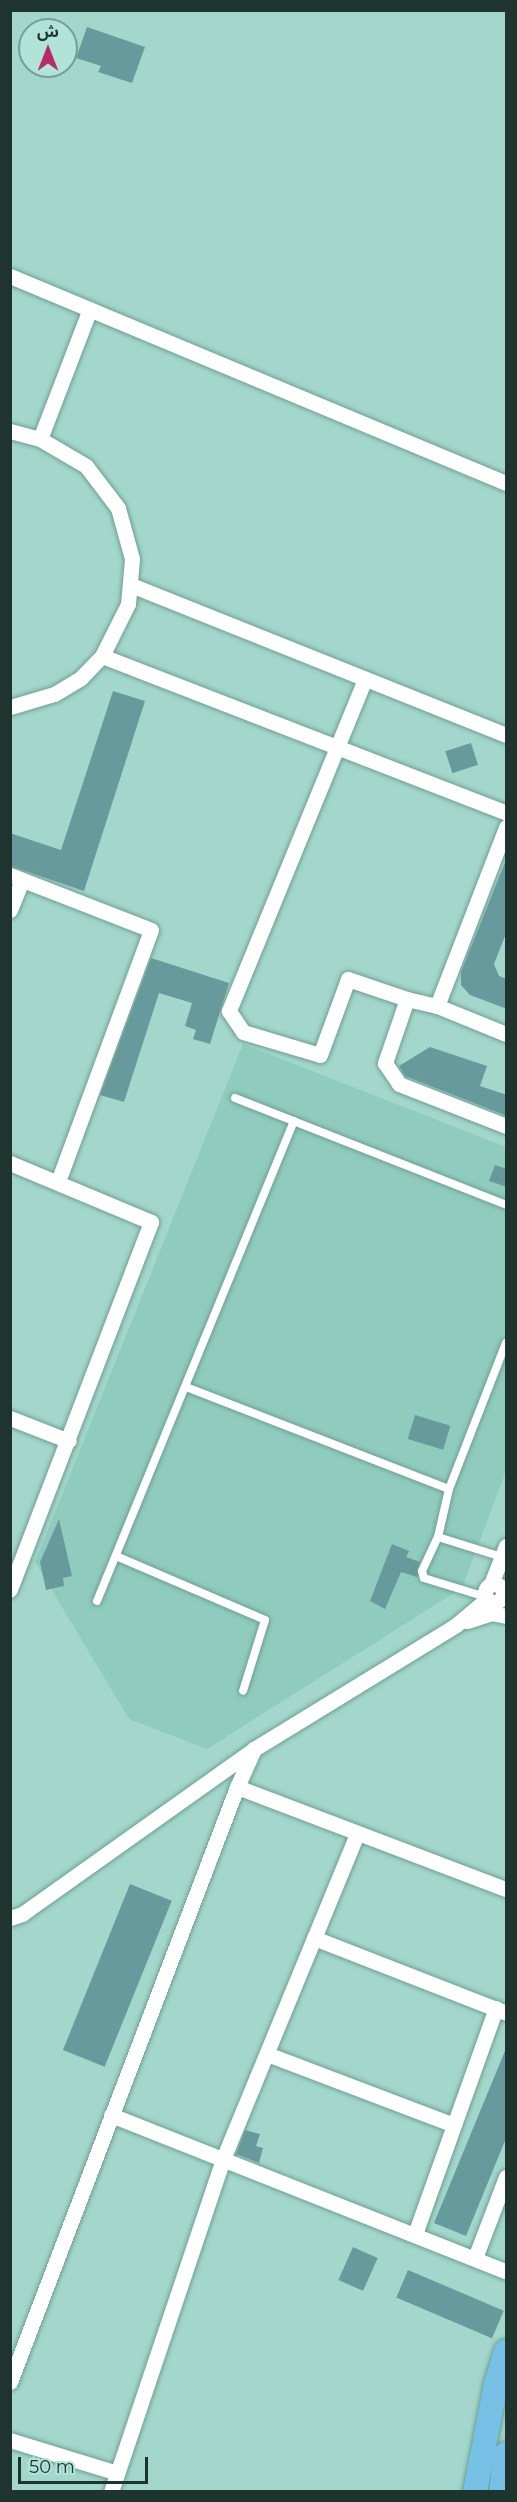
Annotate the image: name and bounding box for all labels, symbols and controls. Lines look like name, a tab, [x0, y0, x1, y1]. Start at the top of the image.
north arrow	[18, 18, 78, 78]
text: ش	[37, 22, 59, 41]
scale bar	[21, 2445, 152, 2483]
text: 50 m	[29, 2456, 75, 2478]

